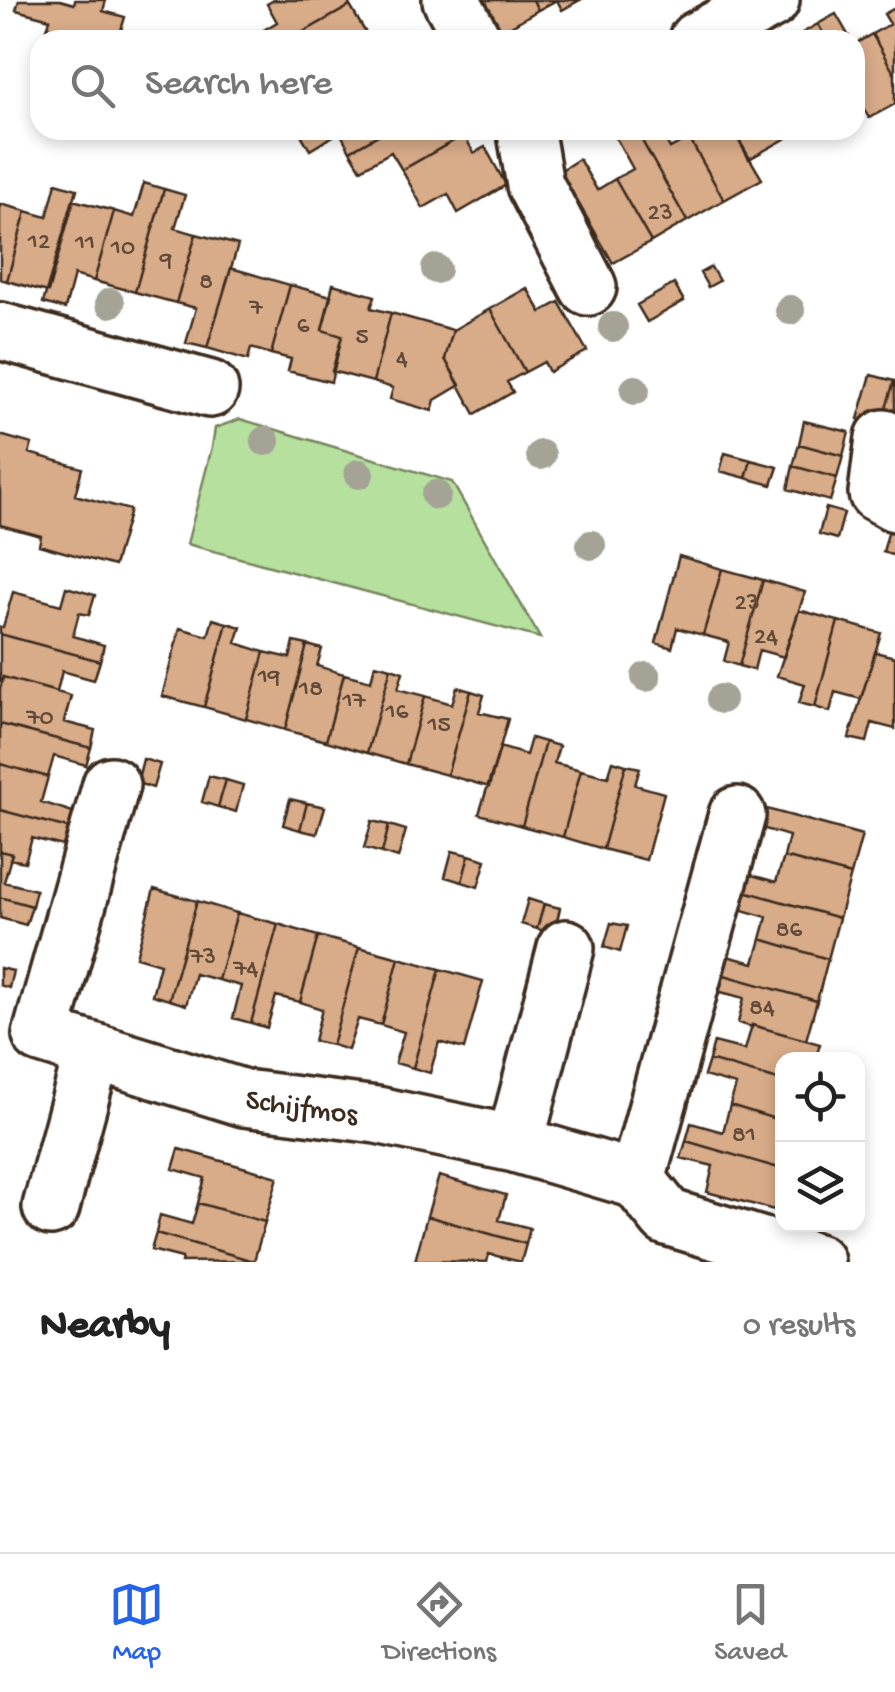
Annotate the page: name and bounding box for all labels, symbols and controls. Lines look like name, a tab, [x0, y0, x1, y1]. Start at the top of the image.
search box	[30, 30, 865, 140]
icon: search	[65, 58, 120, 113]
text: Search here	[145, 63, 332, 107]
house number: 23	[647, 200, 673, 229]
house number: 12	[27, 229, 50, 258]
house number: 11	[74, 230, 95, 259]
house number: 10	[110, 235, 135, 264]
house number: 9	[159, 247, 172, 276]
house number: 8	[199, 269, 213, 298]
house number: 7	[248, 295, 263, 324]
house number: 6	[297, 313, 310, 342]
house number: 5	[355, 324, 369, 353]
house number: 4	[396, 346, 408, 375]
house number: 23	[734, 590, 760, 619]
house number: 24	[754, 624, 778, 653]
house number: 19	[257, 664, 280, 693]
house number: 18	[298, 676, 323, 705]
house number: 17	[341, 688, 367, 717]
house number: 16	[385, 699, 409, 728]
house number: 70	[25, 705, 54, 734]
house number: 15	[426, 712, 451, 741]
house number: 86	[776, 917, 803, 946]
house number: 73	[189, 944, 216, 973]
house number: 74	[233, 956, 259, 985]
house number: 84	[749, 995, 775, 1024]
map controls	[775, 1052, 865, 1232]
button: locate	[775, 1052, 865, 1142]
street label: Schijfmos	[243, 1084, 360, 1135]
house number: 81	[732, 1122, 756, 1151]
button: layers	[775, 1142, 865, 1232]
text: Nearby	[40, 1303, 170, 1352]
text: 0 results	[743, 1308, 855, 1346]
tab: Map	[109, 1577, 164, 1670]
tab: Directions	[382, 1577, 496, 1670]
tab: Saved	[714, 1577, 786, 1670]

